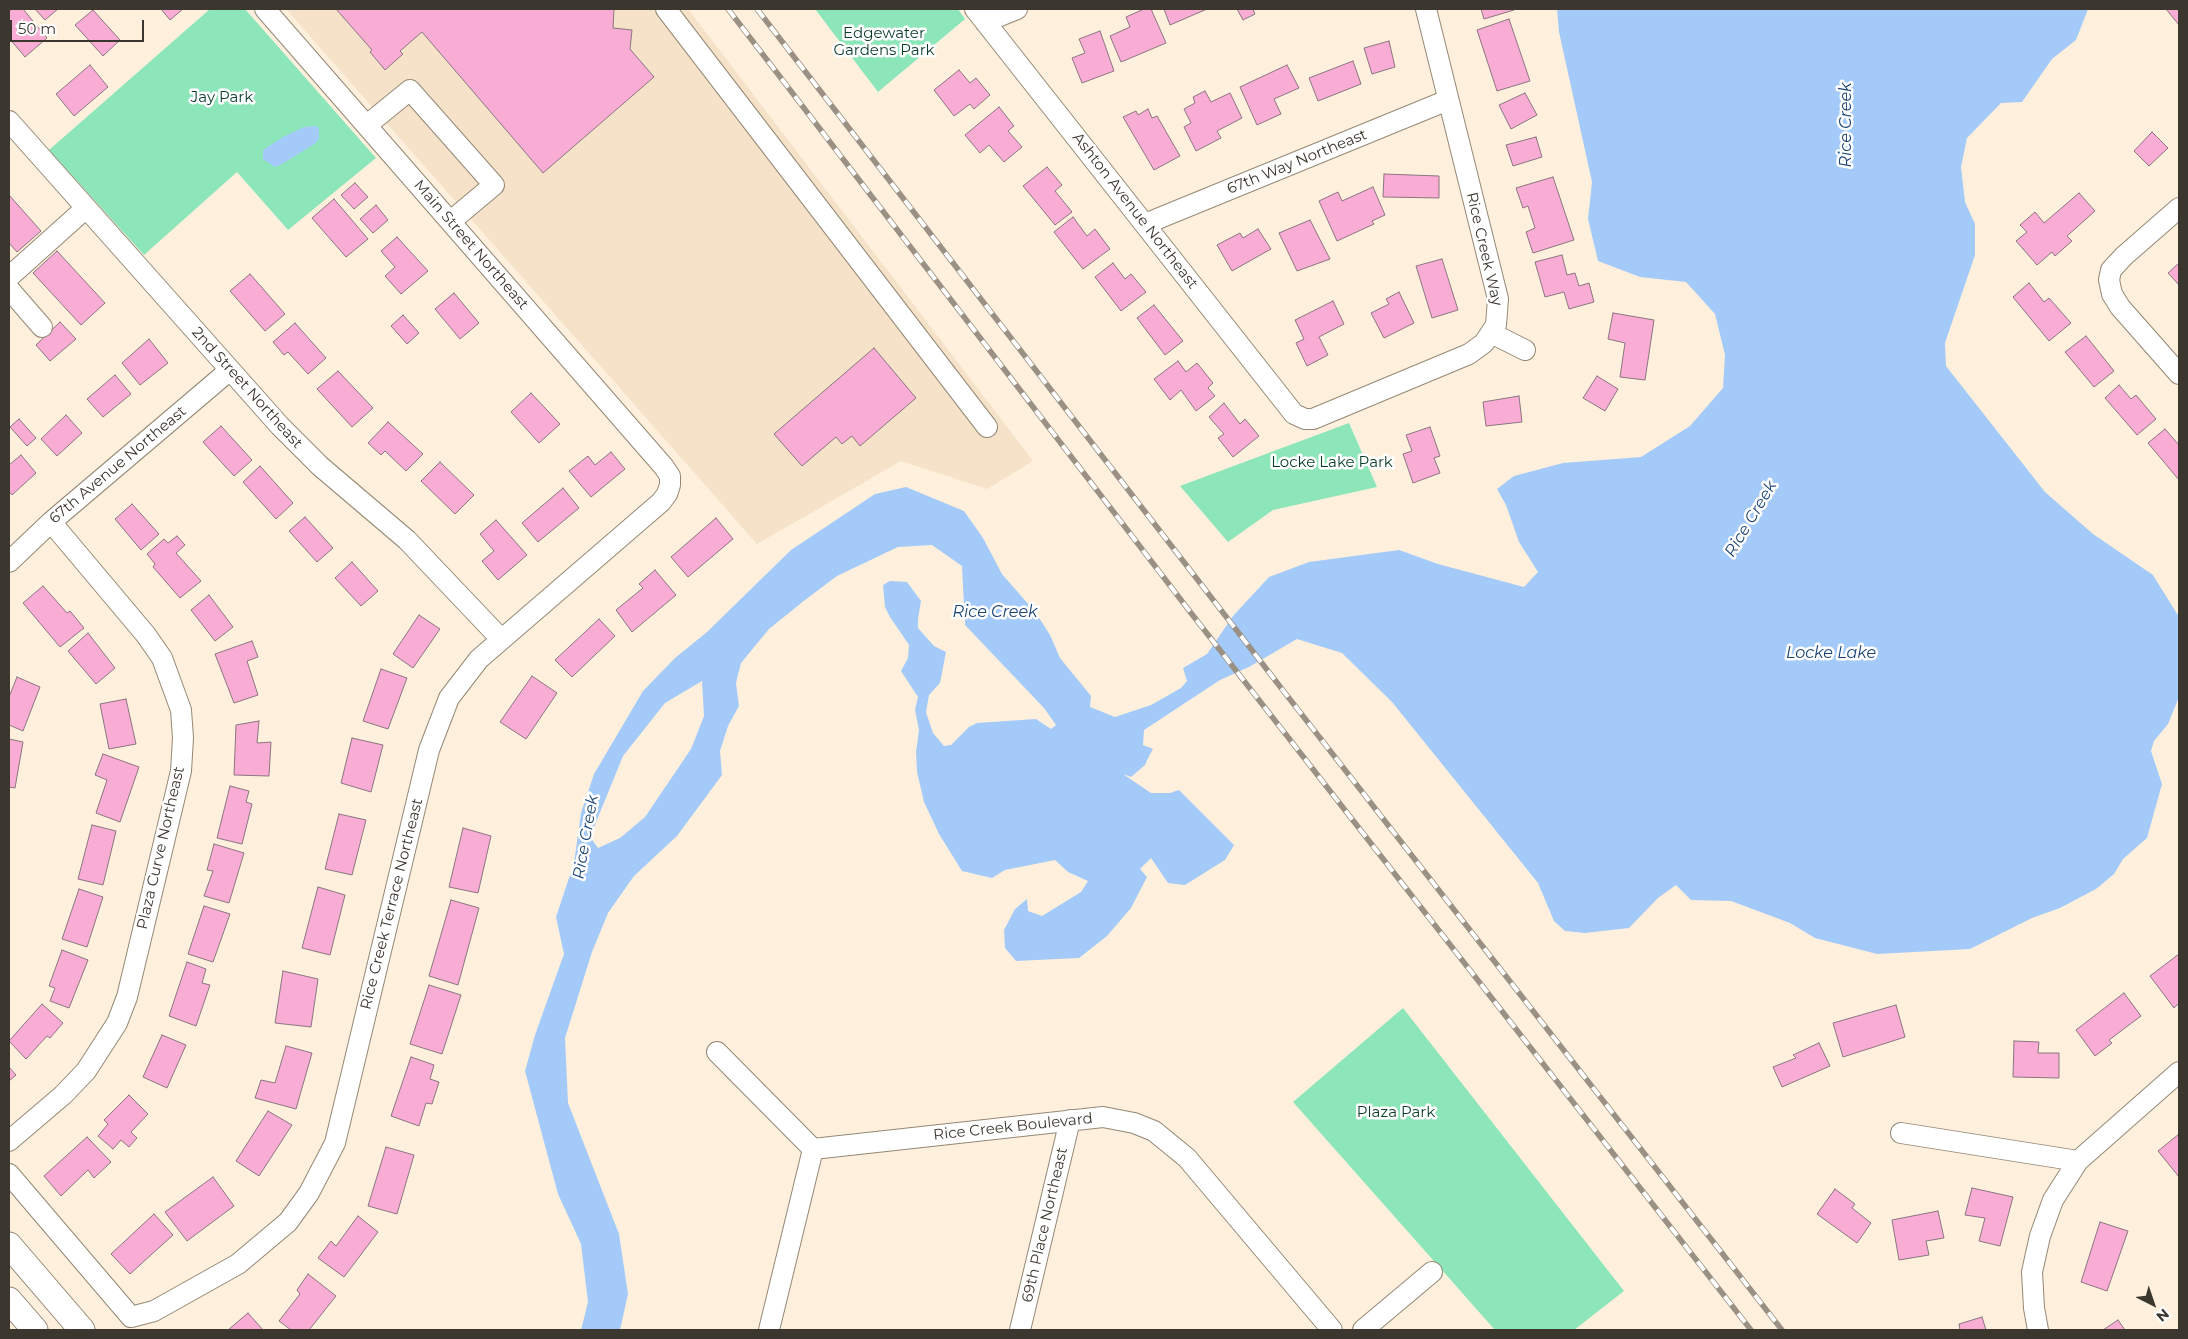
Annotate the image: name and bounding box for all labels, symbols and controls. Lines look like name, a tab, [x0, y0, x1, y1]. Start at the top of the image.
scale bar	[12, 10, 146, 42]
text: 50 m	[18, 19, 56, 38]
park label: Edgewater Gardens Park	[833, 25, 935, 60]
water label: Rice Creek	[1836, 82, 1856, 168]
park label: Jay Park	[191, 89, 253, 107]
street label: 67th Way Northeast	[1224, 126, 1370, 198]
street label: Ashton Avenue Northeast	[1068, 129, 1202, 293]
street label: Main Street Northeast	[410, 177, 532, 313]
street label: Rice Creek Way	[1462, 190, 1506, 308]
street label: 2nd Street Northeast	[188, 324, 306, 452]
street label: 67th Avenue Northeast	[46, 402, 190, 528]
park label: Locke Lake Park	[1271, 454, 1393, 472]
water label: Rice Creek	[1721, 478, 1781, 560]
water label: Rice Creek	[952, 602, 1038, 622]
water label: Locke Lake	[1786, 643, 1876, 663]
street label: Plaza Curve Northeast	[133, 765, 189, 931]
water label: Rice Creek	[569, 793, 603, 881]
street label: Rice Creek Terrace Northeast	[357, 796, 427, 1012]
park label: Plaza Park	[1357, 1104, 1435, 1122]
street label: Rice Creek Boulevard	[932, 1110, 1094, 1144]
street label: 69th Place Northeast	[1018, 1146, 1072, 1304]
north arrow	[2128, 1279, 2178, 1329]
text: N	[2153, 1305, 2173, 1326]

